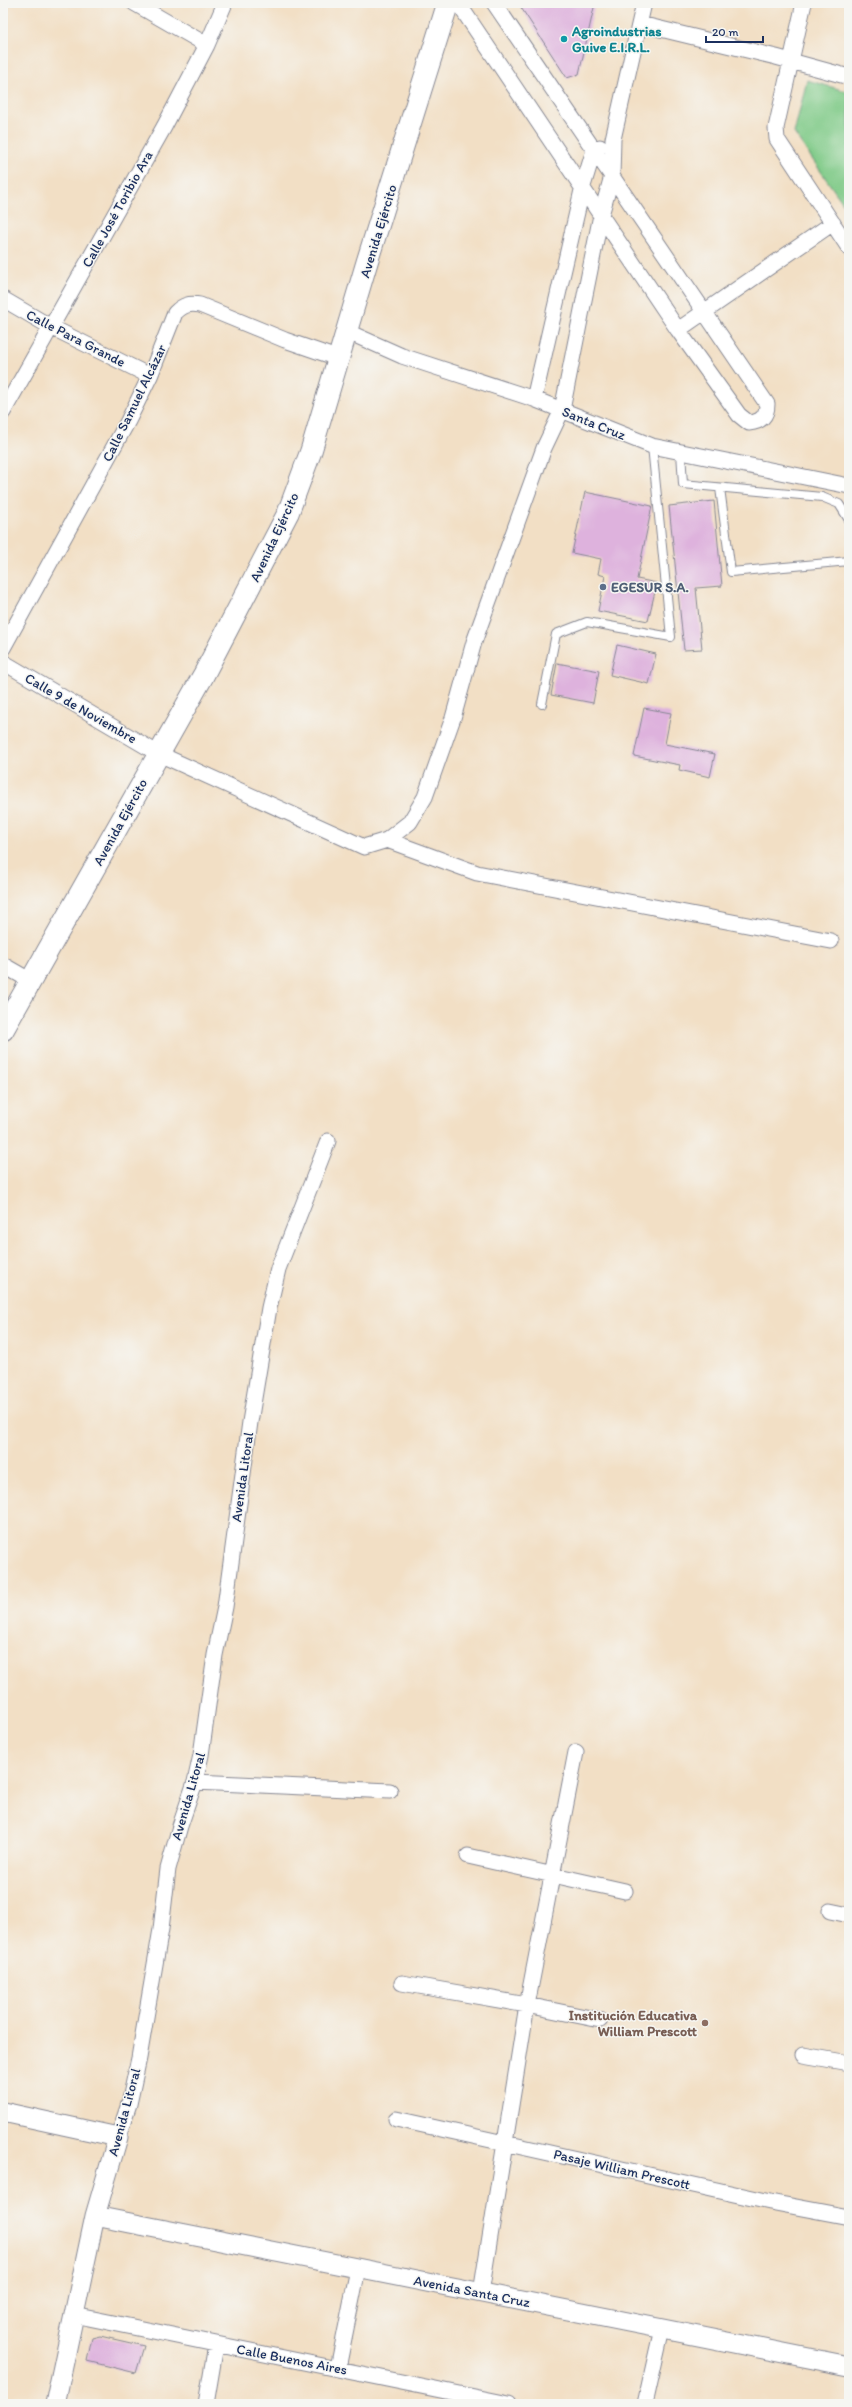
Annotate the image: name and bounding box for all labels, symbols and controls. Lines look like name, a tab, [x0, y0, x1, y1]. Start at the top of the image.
scale bar	[706, 18, 763, 44]
place label: Agroindustrias Guive E.I.R.L.	[571, 23, 661, 56]
text: 20 m	[712, 25, 739, 39]
marker: Agroindustrias Guive E.I.R.L.	[559, 34, 569, 44]
street label: Calle José Toribio Ara	[78, 148, 157, 270]
street label: Avenida Ejército	[356, 182, 401, 280]
street label: Calle Para Grande	[23, 306, 129, 371]
street label: Calle Samuel Alcázar	[99, 341, 171, 465]
street label: Santa Cruz	[559, 403, 629, 444]
street label: Avenida Ejército	[246, 490, 303, 585]
place label: EGESUR S.A.	[611, 579, 689, 596]
marker: EGESUR S.A.	[598, 582, 608, 592]
street label: Calle 9 de Noviembre	[22, 670, 140, 748]
street label: Avenida Ejército	[90, 776, 151, 869]
street label: Avenida Litoral	[228, 1431, 257, 1523]
street label: Avenida Litoral	[168, 1750, 209, 1842]
place label: Institución Educativa William Prescott	[569, 2007, 698, 2040]
marker: Institución Educativa William Prescott	[700, 2018, 710, 2028]
street label: Avenida Litoral	[105, 2066, 144, 2158]
street label: Pasaje William Prescott	[552, 2145, 692, 2194]
street label: Avenida Santa Cruz	[412, 2272, 532, 2311]
street label: Calle Buenos Aires	[235, 2340, 349, 2379]

